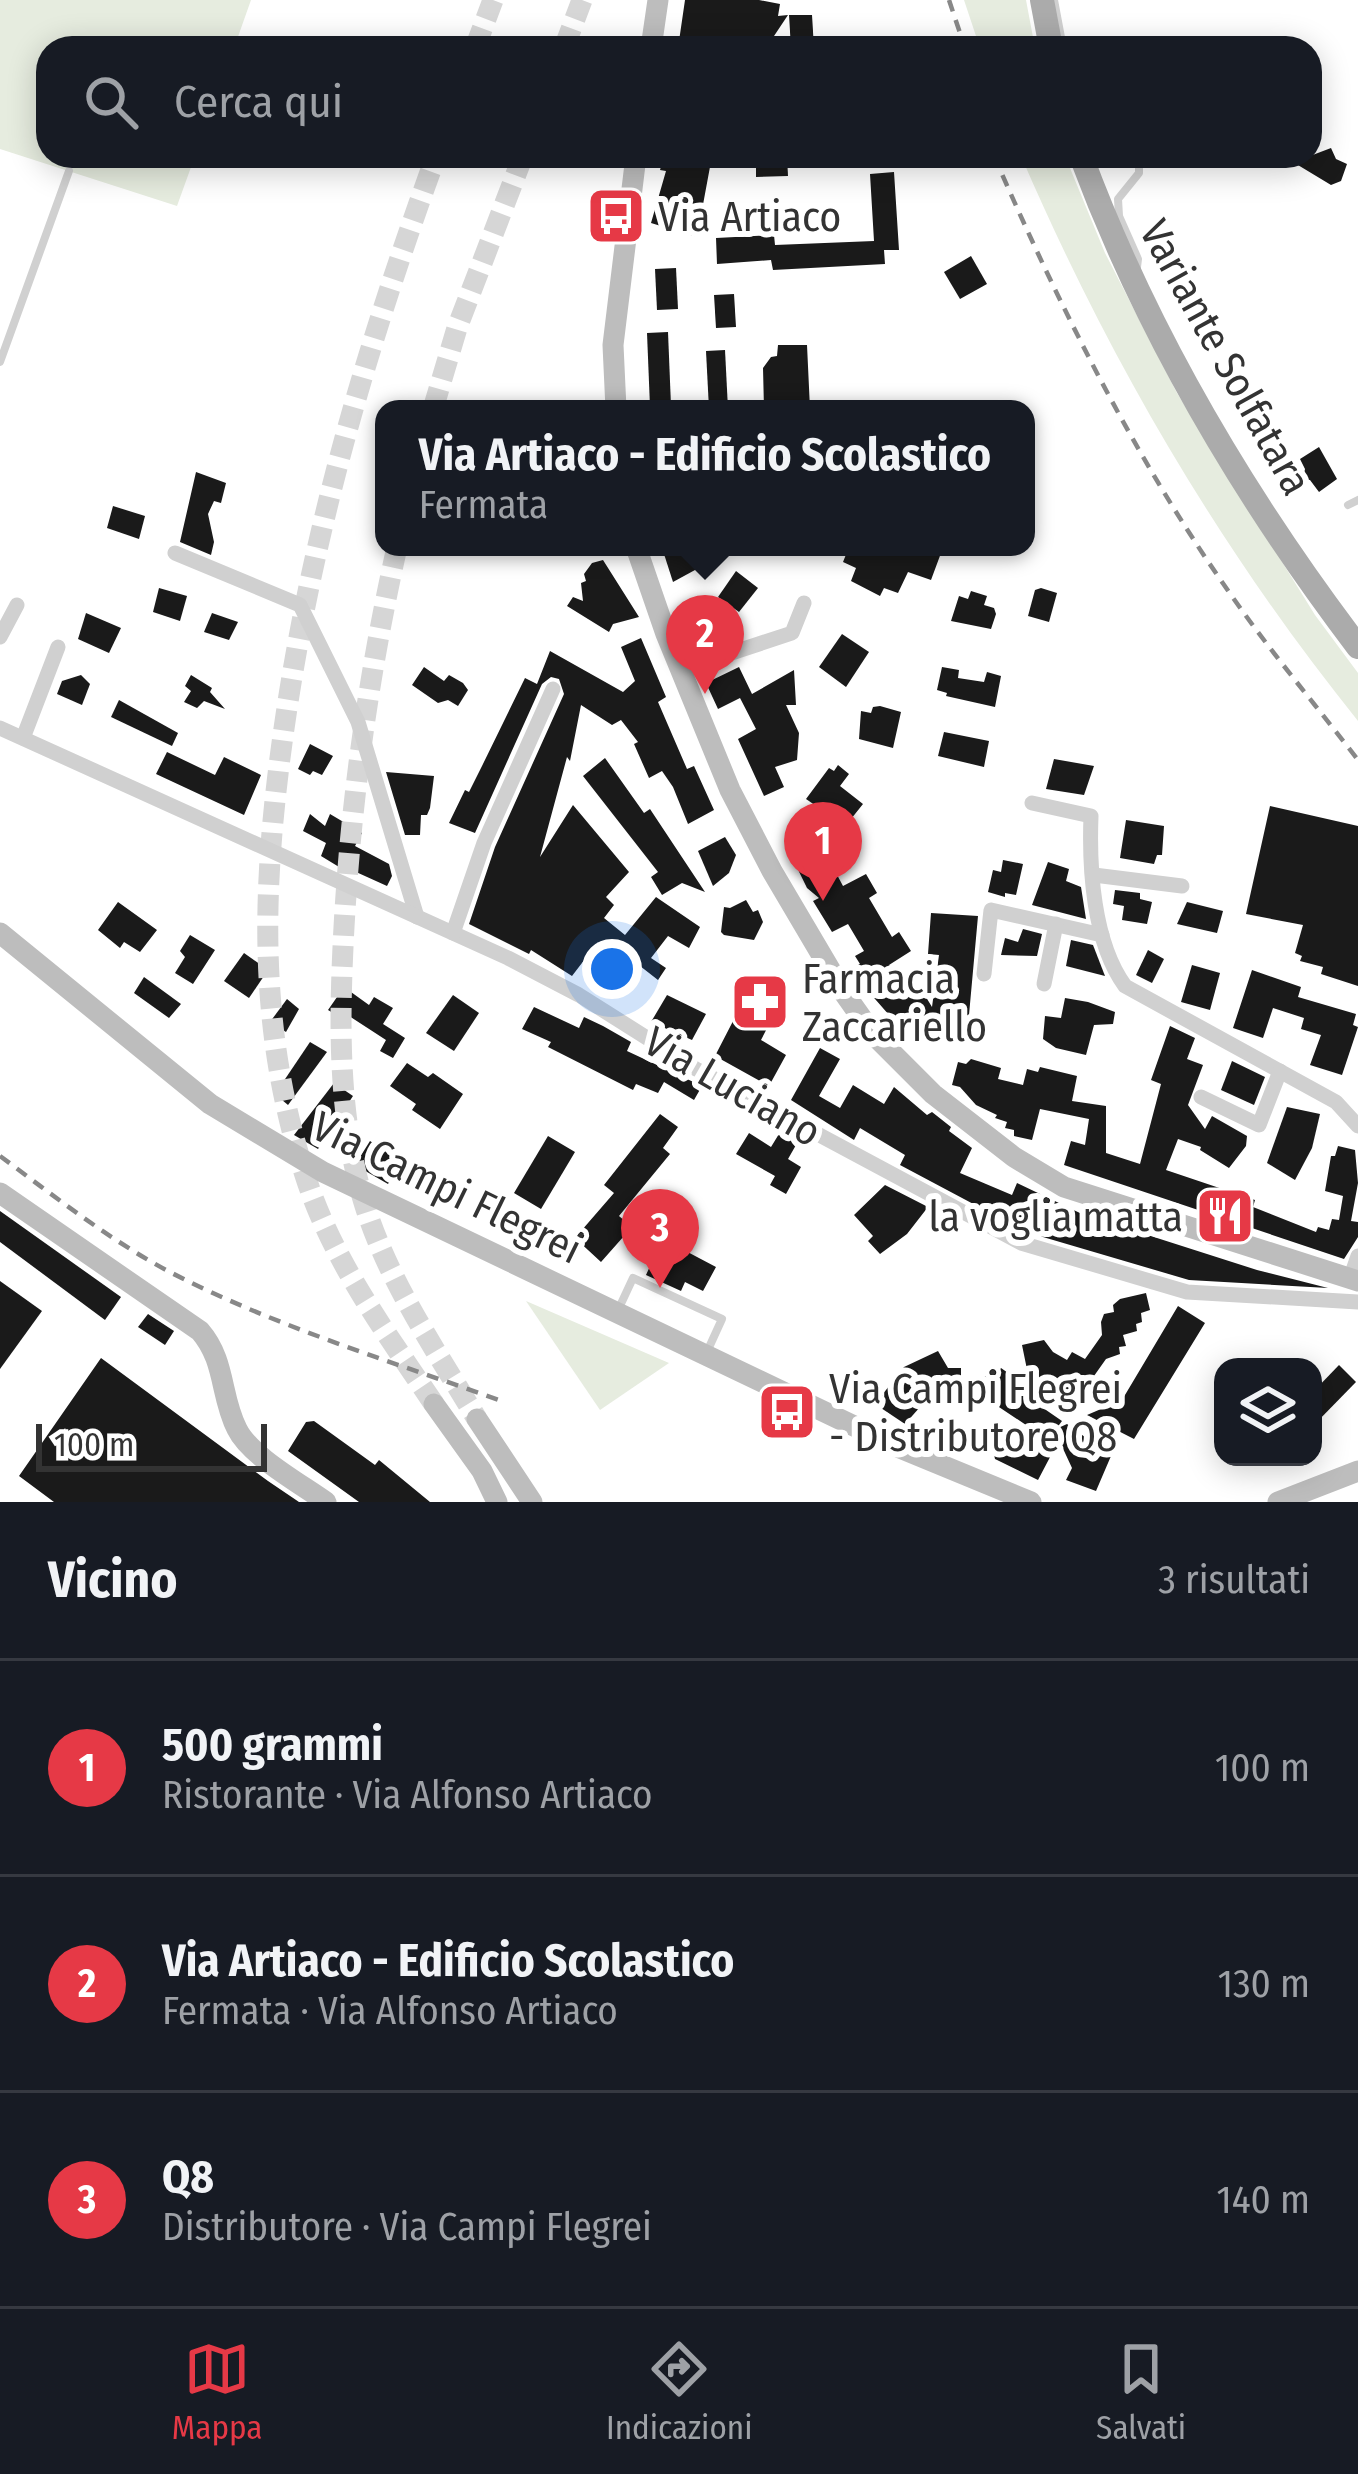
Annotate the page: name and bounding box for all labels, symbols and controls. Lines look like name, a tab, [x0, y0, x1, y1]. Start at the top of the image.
search box	[36, 36, 1322, 168]
icon: search	[78, 69, 144, 135]
text: Cerca qui	[174, 75, 343, 129]
bus stop icon: Via Artiaco	[585, 185, 647, 247]
place label: Via Artiaco	[658, 192, 841, 242]
street label: Variante Solfatara	[1129, 211, 1321, 504]
popup	[375, 400, 1035, 556]
text: Via Artiaco - Edificio Scolastico	[419, 428, 991, 482]
text: Fermata	[419, 482, 548, 528]
pin: 2	[666, 595, 744, 694]
pin: 1	[784, 802, 862, 901]
your location	[582, 939, 642, 999]
place label: Farmacia Zaccariello	[802, 954, 987, 1052]
pharmacy icon: Farmacia Zaccariello	[729, 971, 791, 1033]
street label: Via Luciano	[635, 1016, 830, 1157]
street label: Via Campi Flegrei	[304, 1101, 589, 1275]
restaurant icon: la voglia matta	[1194, 1185, 1256, 1247]
pin: 3	[621, 1189, 699, 1288]
place label: la voglia matta	[929, 1192, 1183, 1242]
map controls	[1214, 1358, 1322, 1466]
button: layers	[1214, 1358, 1322, 1466]
place label: Via Campi Flegrei - Distributore Q8	[829, 1364, 1122, 1462]
bus stop icon: Via Campi Flegrei - Distributore Q8	[756, 1381, 818, 1443]
scale bar	[36, 1418, 267, 1471]
text: 100 m	[54, 1425, 134, 1465]
text: Vicino	[48, 1549, 177, 1611]
text: 3 risultati	[1158, 1557, 1310, 1603]
text: 500 grammi	[162, 1718, 383, 1772]
text: 1	[79, 1745, 95, 1791]
text: 100 m	[1215, 1745, 1310, 1791]
text: Ristorante · Via Alfonso Artiaco	[162, 1772, 653, 1818]
text: Via Artiaco - Edificio Scolastico	[162, 1934, 734, 1988]
text: 2	[78, 1961, 96, 2007]
text: 130 m	[1218, 1961, 1310, 2007]
text: Fermata · Via Alfonso Artiaco	[162, 1988, 618, 2034]
text: Q8	[162, 2150, 214, 2204]
text: 3	[78, 2177, 96, 2223]
text: 140 m	[1216, 2177, 1310, 2223]
text: Distributore · Via Campi Flegrei	[162, 2204, 652, 2250]
tab: Mappa	[172, 2336, 262, 2448]
tab: Indicazioni	[606, 2336, 752, 2448]
tab: Salvati	[1096, 2336, 1186, 2448]

